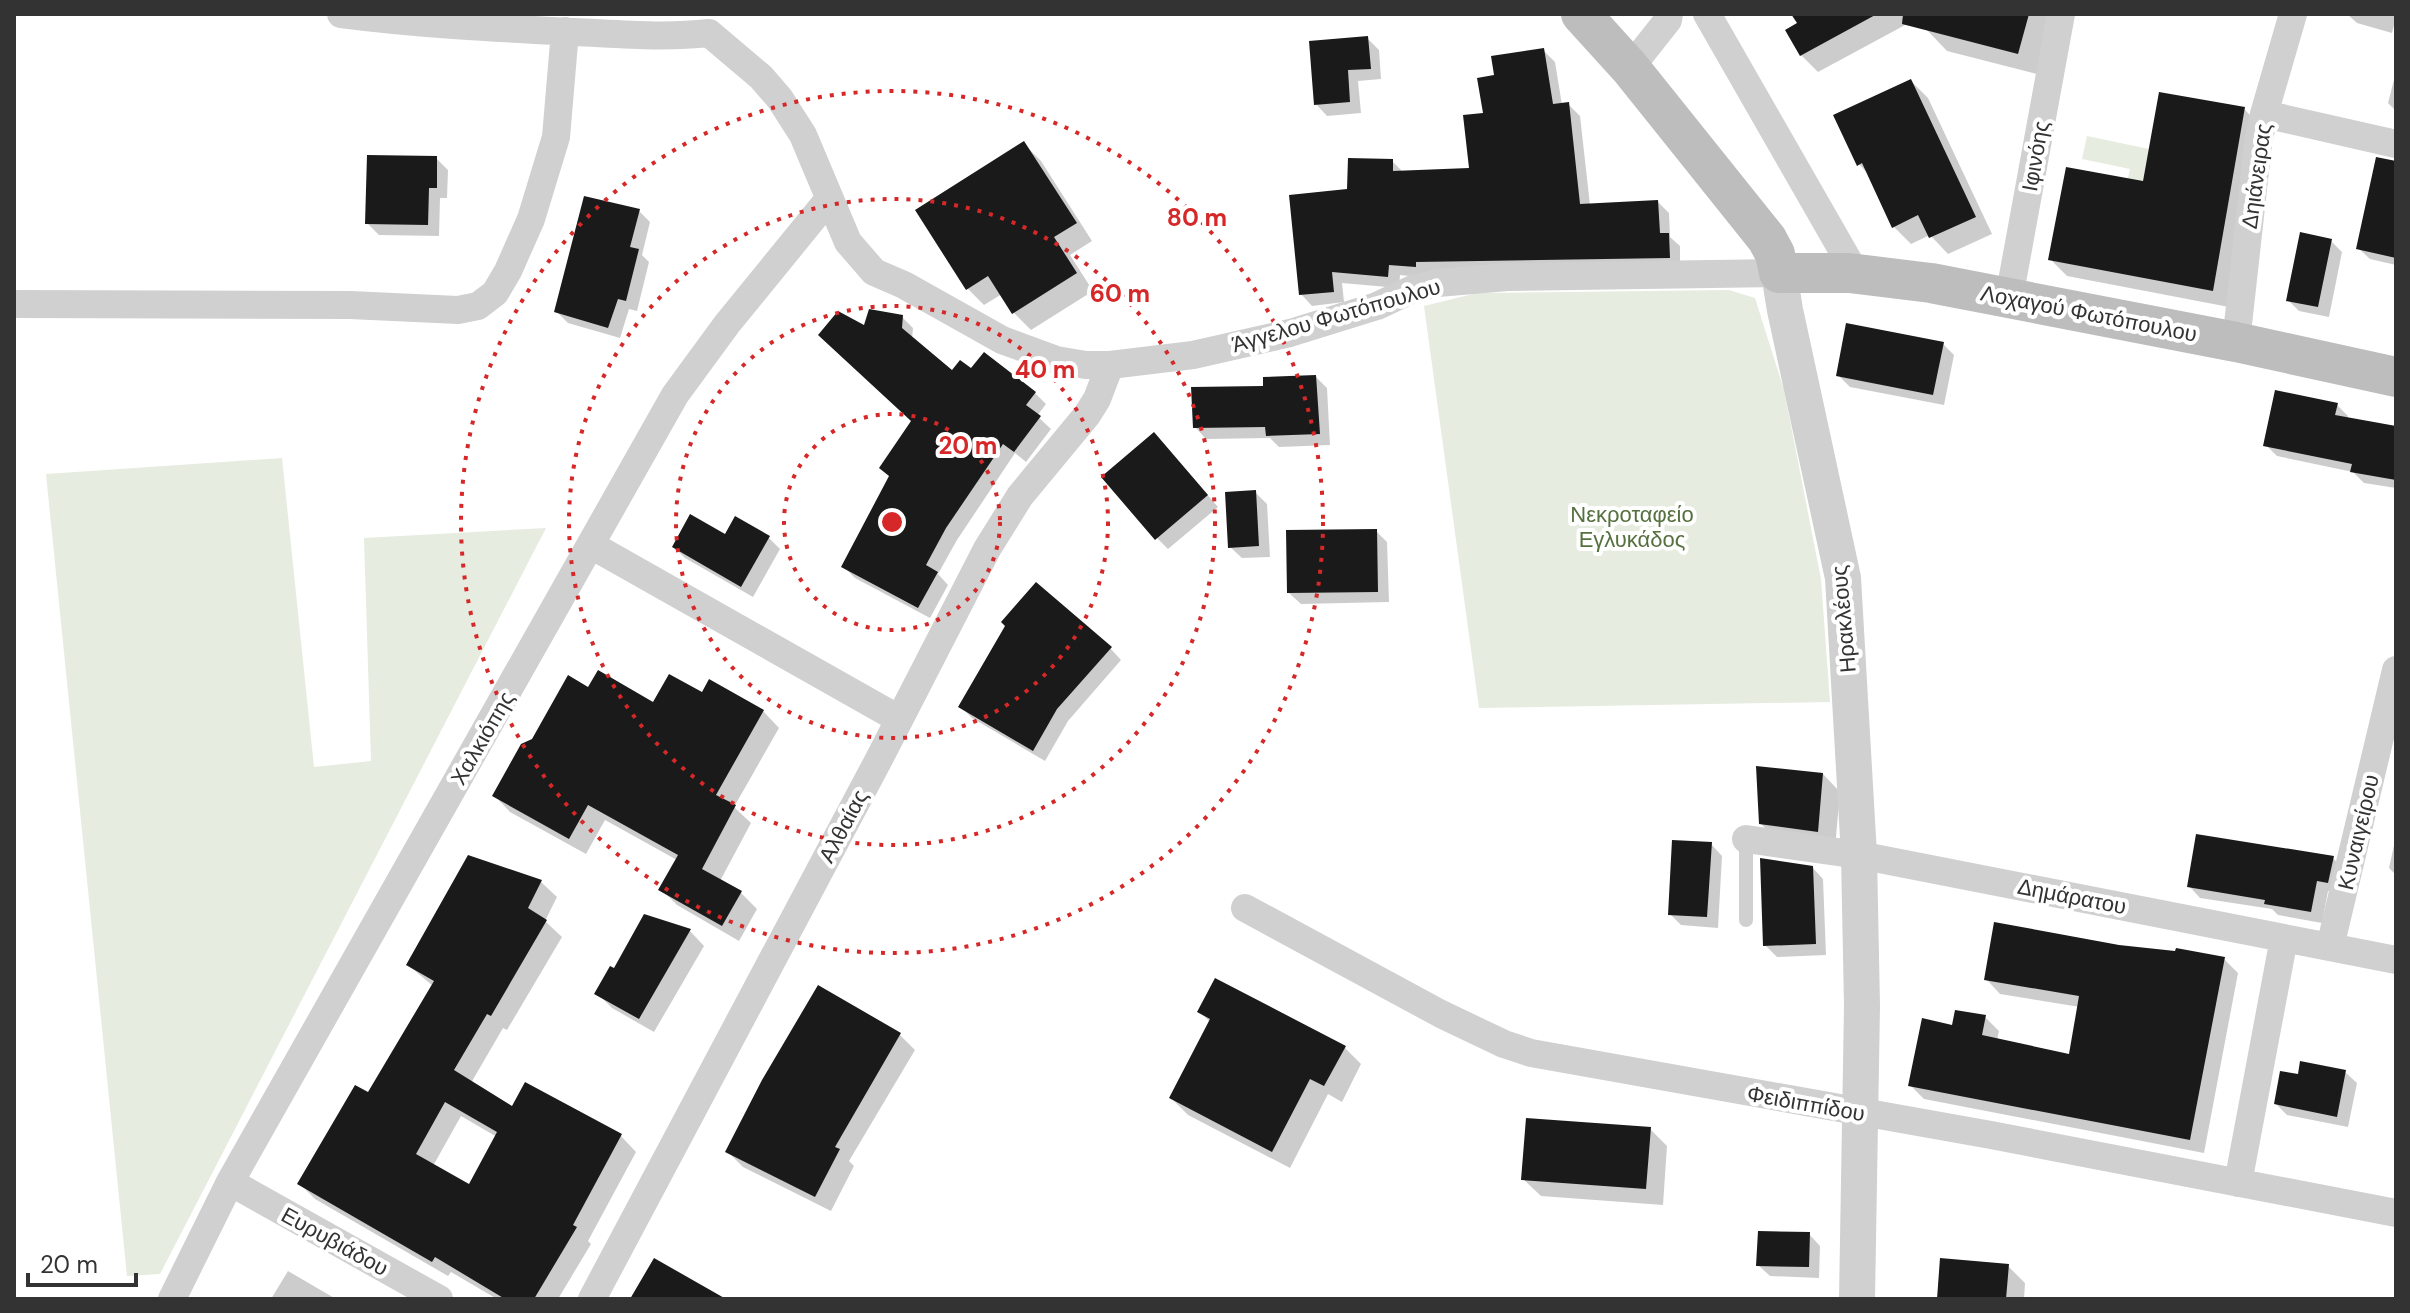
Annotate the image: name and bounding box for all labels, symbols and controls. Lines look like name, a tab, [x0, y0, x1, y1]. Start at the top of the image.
street label: Ιφινόης	[2015, 118, 2056, 194]
street label: Δηιάνειρας	[2235, 122, 2278, 231]
text: 80 m	[1167, 202, 1227, 233]
street label: Άγγελου Φωτόπουλου	[1228, 272, 1444, 359]
text: 60 m	[1090, 278, 1150, 309]
street label: Λοχαγού Φωτόπουλου	[1978, 278, 2200, 349]
text: 40 m	[1015, 354, 1075, 385]
text: 20 m	[939, 430, 997, 461]
park label: Νεκροταφείο Εγλυκάδος	[1570, 500, 1694, 554]
centre of rings	[878, 508, 906, 536]
street label: Ηρακλέους	[1824, 564, 1863, 674]
street label: Χαλκιόπης	[444, 686, 521, 790]
street label: Κυναιγείρου	[2331, 771, 2386, 893]
street label: Αλθαίας	[812, 785, 875, 868]
street label: Δημάρατου	[2015, 872, 2129, 921]
street label: Φειδιππίδου	[1745, 1079, 1867, 1128]
street label: Ευρυβιάδου	[276, 1200, 393, 1283]
scale bar	[28, 1237, 136, 1287]
text: 20 m	[40, 1249, 98, 1280]

